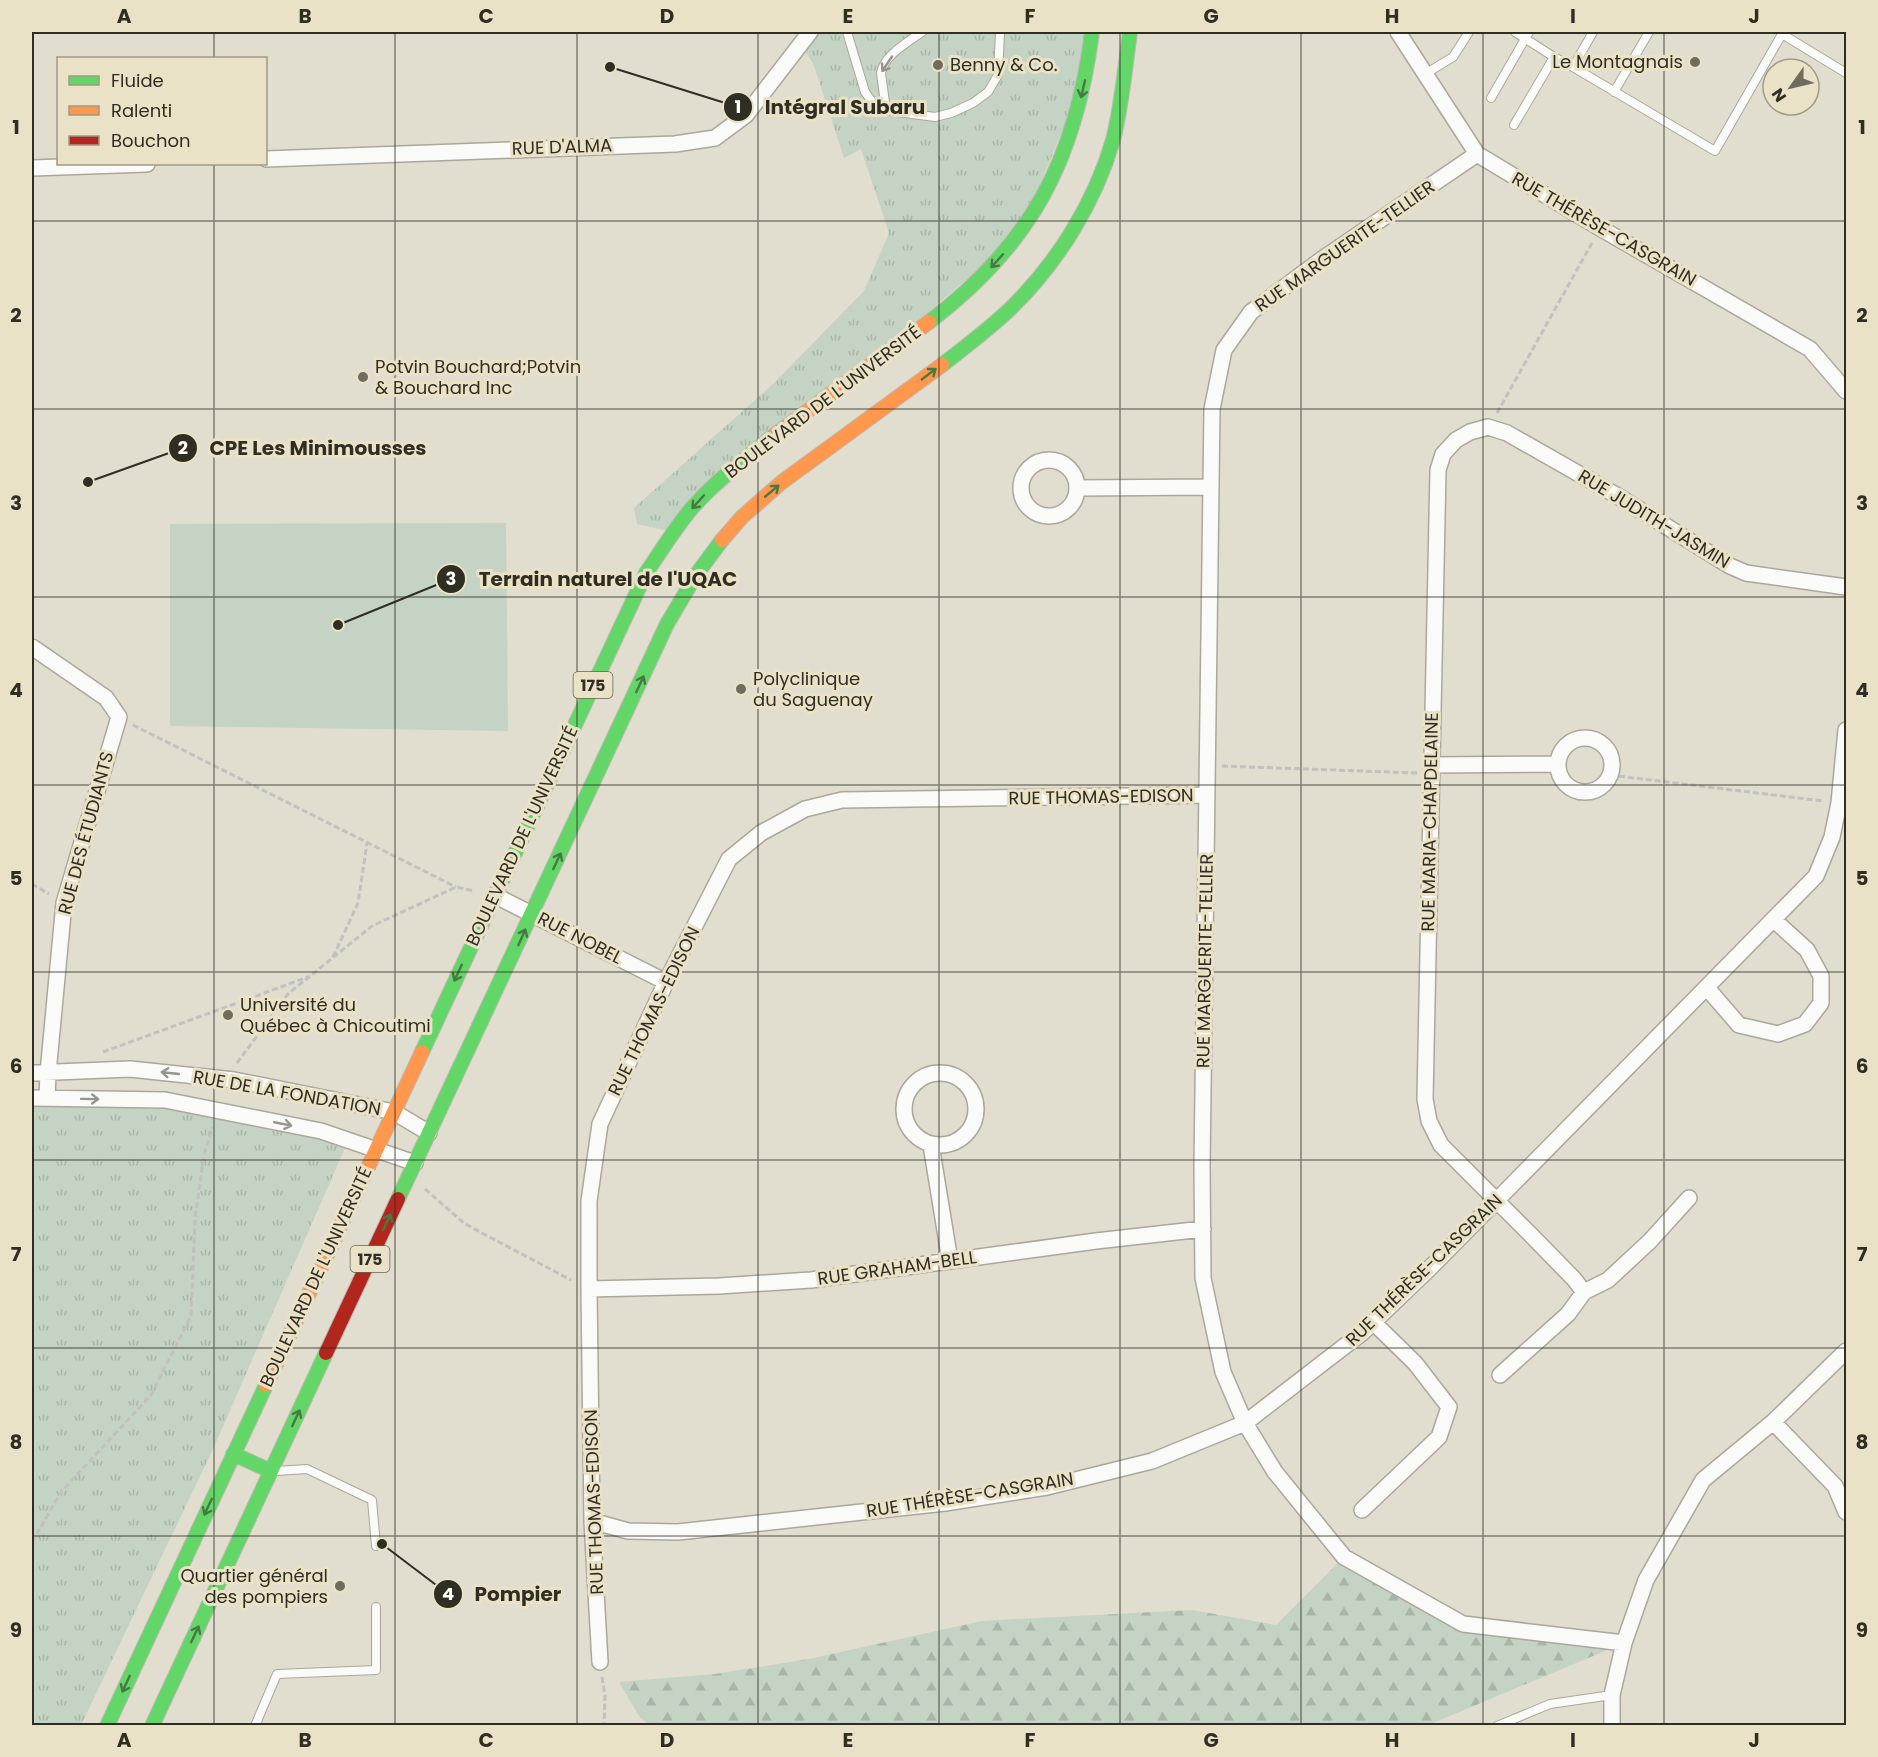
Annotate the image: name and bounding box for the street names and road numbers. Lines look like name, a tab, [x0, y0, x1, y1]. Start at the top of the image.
street label: RUE D'ALMA	[511, 132, 613, 161]
street label: RUE THÉRÈSE-CASGRAIN	[1507, 165, 1701, 292]
street label: RUE MARGUERITE-TELLIER	[1250, 174, 1440, 317]
street label: BOULEVARD DE L'UNIVERSITÉ	[719, 319, 926, 484]
street label: RUE JUDITH-JASMIN	[1574, 463, 1735, 574]
road number: 175	[574, 672, 612, 698]
street label: RUE MARIA-CHAPDELAINE	[1415, 712, 1444, 932]
street label: BOULEVARD DE L'UNIVERSITÉ	[459, 722, 584, 950]
street label: RUE DES ÉTUDIANTS	[52, 749, 119, 917]
street label: RUE THOMAS-EDISON	[1008, 782, 1194, 811]
street label: RUE MARGUERITE-TELLIER	[1190, 854, 1219, 1068]
street label: RUE NOBEL	[534, 906, 627, 970]
street label: RUE THOMAS-EDISON	[602, 922, 705, 1100]
street label: RUE DE LA FONDATION	[191, 1064, 383, 1121]
street label: BOULEVARD DE L'UNIVERSITÉ	[253, 1163, 378, 1391]
street label: RUE THÉRÈSE-CASGRAIN	[1340, 1188, 1508, 1351]
street label: RUE GRAHAM-BELL	[816, 1244, 978, 1291]
road number: 175	[350, 1246, 389, 1272]
street label: RUE THOMAS-EDISON	[578, 1409, 609, 1595]
street label: RUE THÉRÈSE-CASGRAIN	[865, 1466, 1075, 1523]

